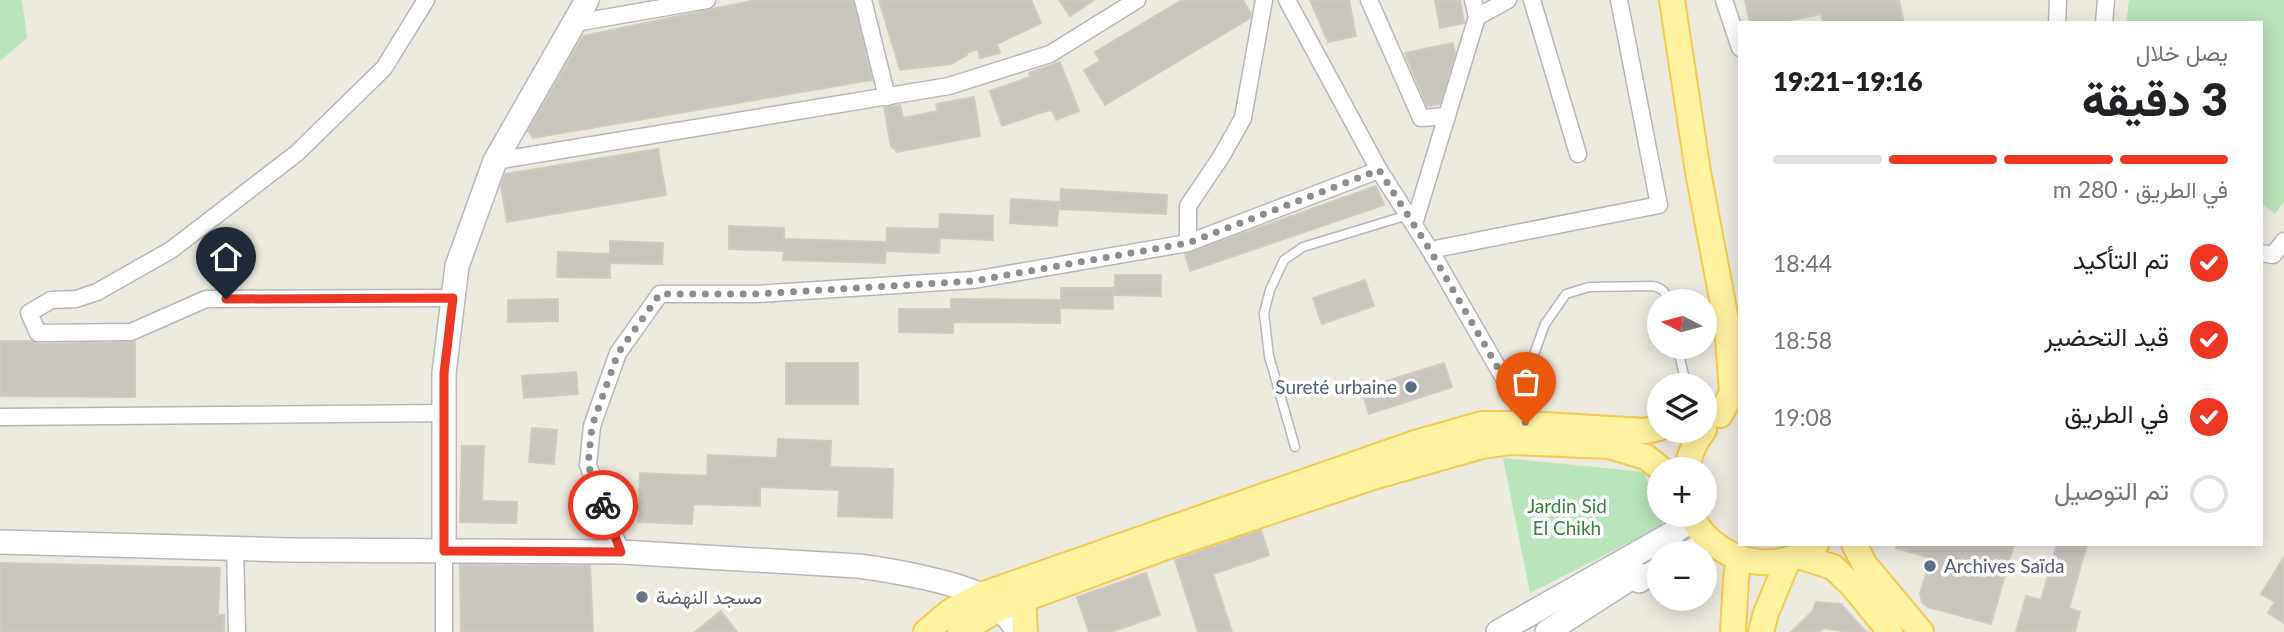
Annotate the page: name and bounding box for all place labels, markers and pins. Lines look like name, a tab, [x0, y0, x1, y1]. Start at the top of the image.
pin	[196, 227, 256, 299]
pin	[1496, 352, 1556, 424]
place label: Sureté urbaine	[1275, 375, 1397, 398]
marker: Sureté urbaine	[1403, 379, 1419, 395]
place label: Archives Saïda	[1944, 554, 2065, 577]
marker: Archives Saïda	[1922, 558, 1938, 574]
place label: مسجد النهضة	[656, 585, 762, 609]
marker: مسجد النهضة	[634, 589, 650, 605]

